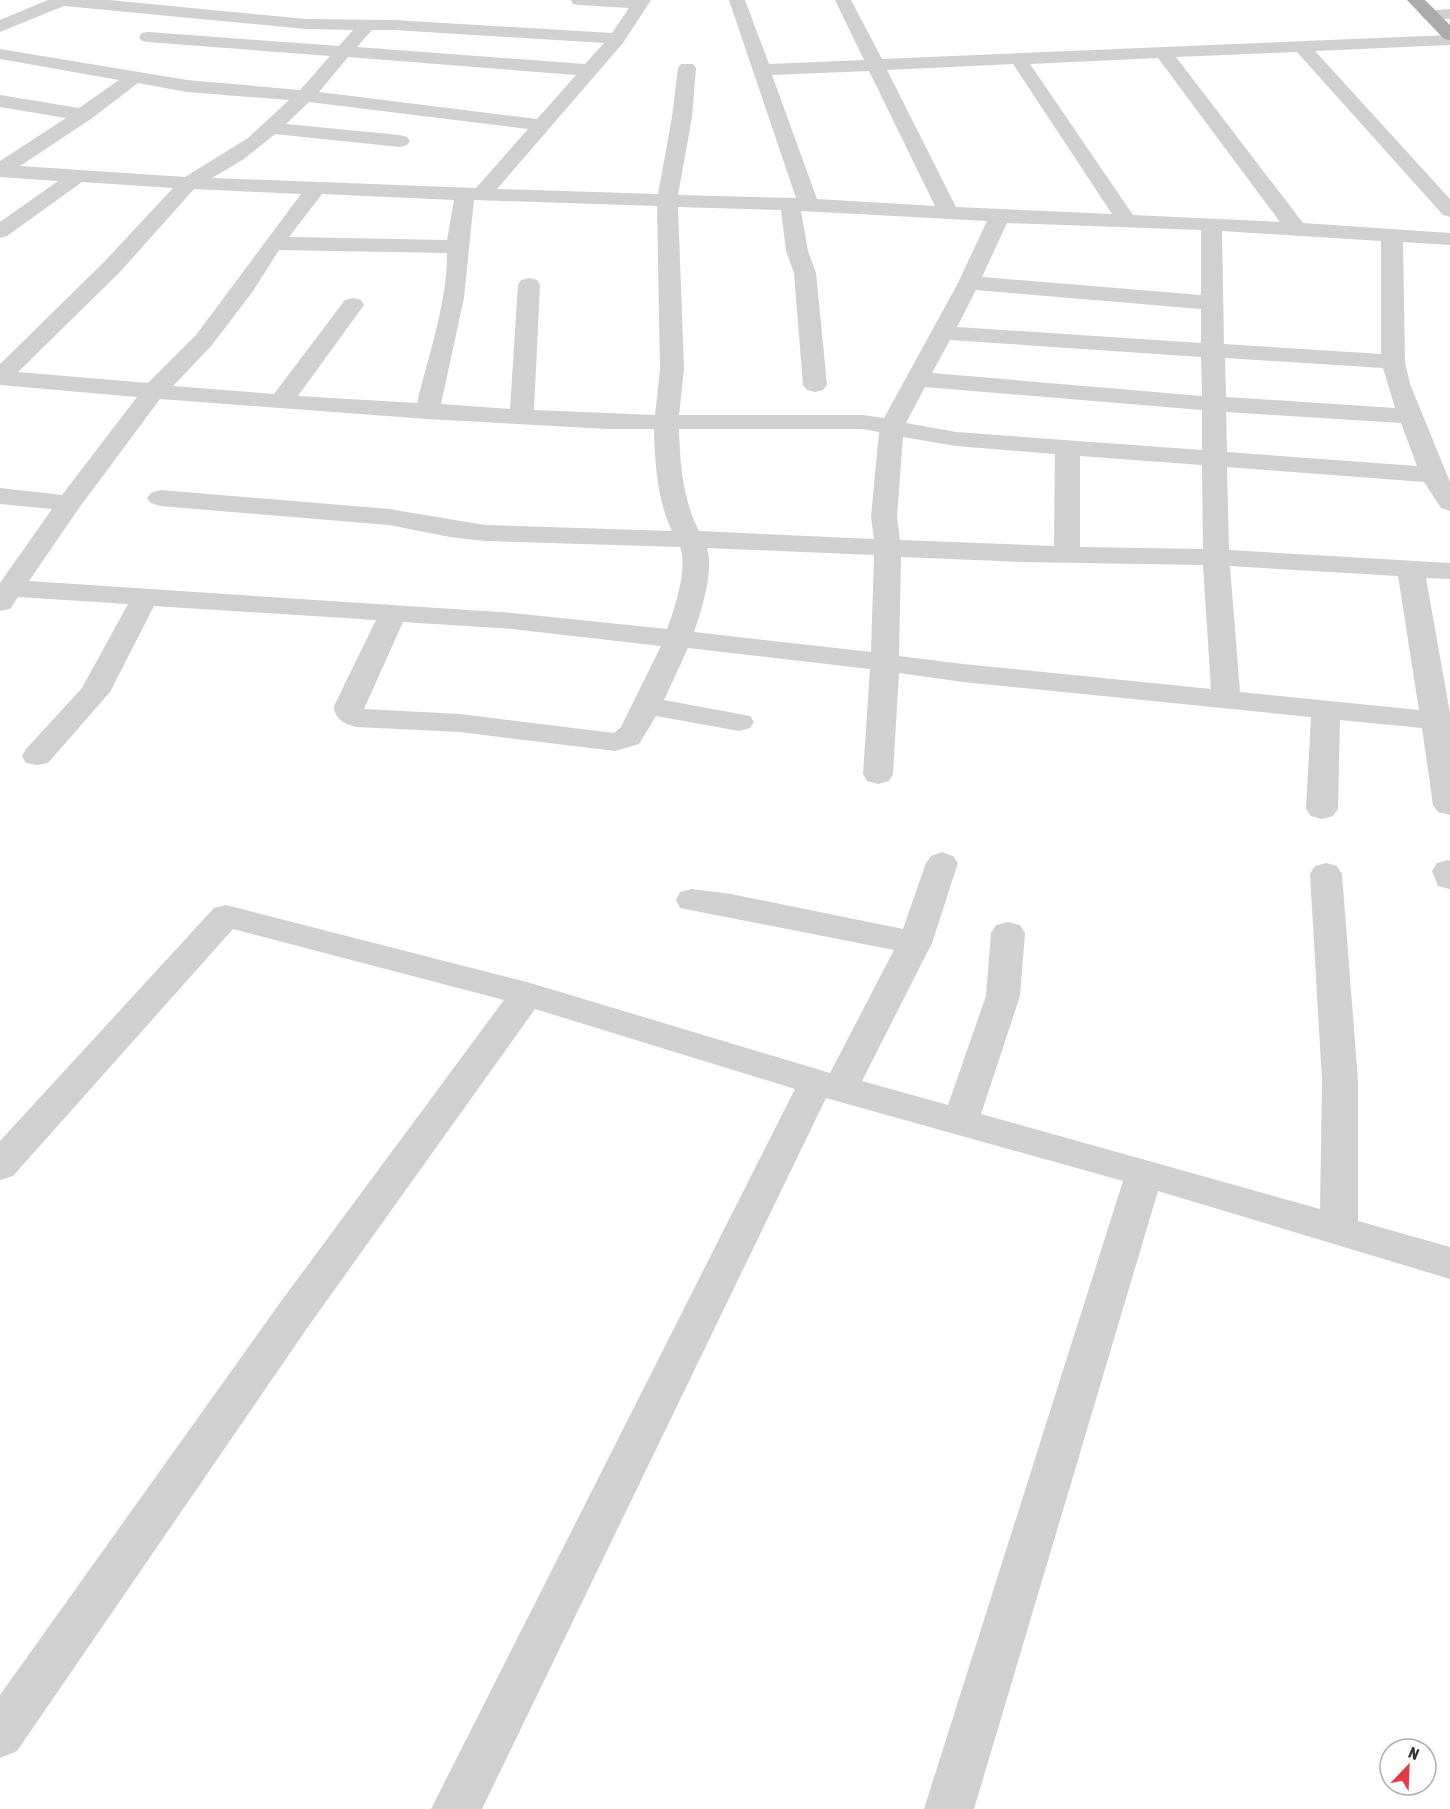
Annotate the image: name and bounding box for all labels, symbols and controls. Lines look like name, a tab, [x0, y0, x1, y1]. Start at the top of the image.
north arrow	[1378, 1737, 1438, 1797]
text: N	[1406, 1743, 1422, 1763]

